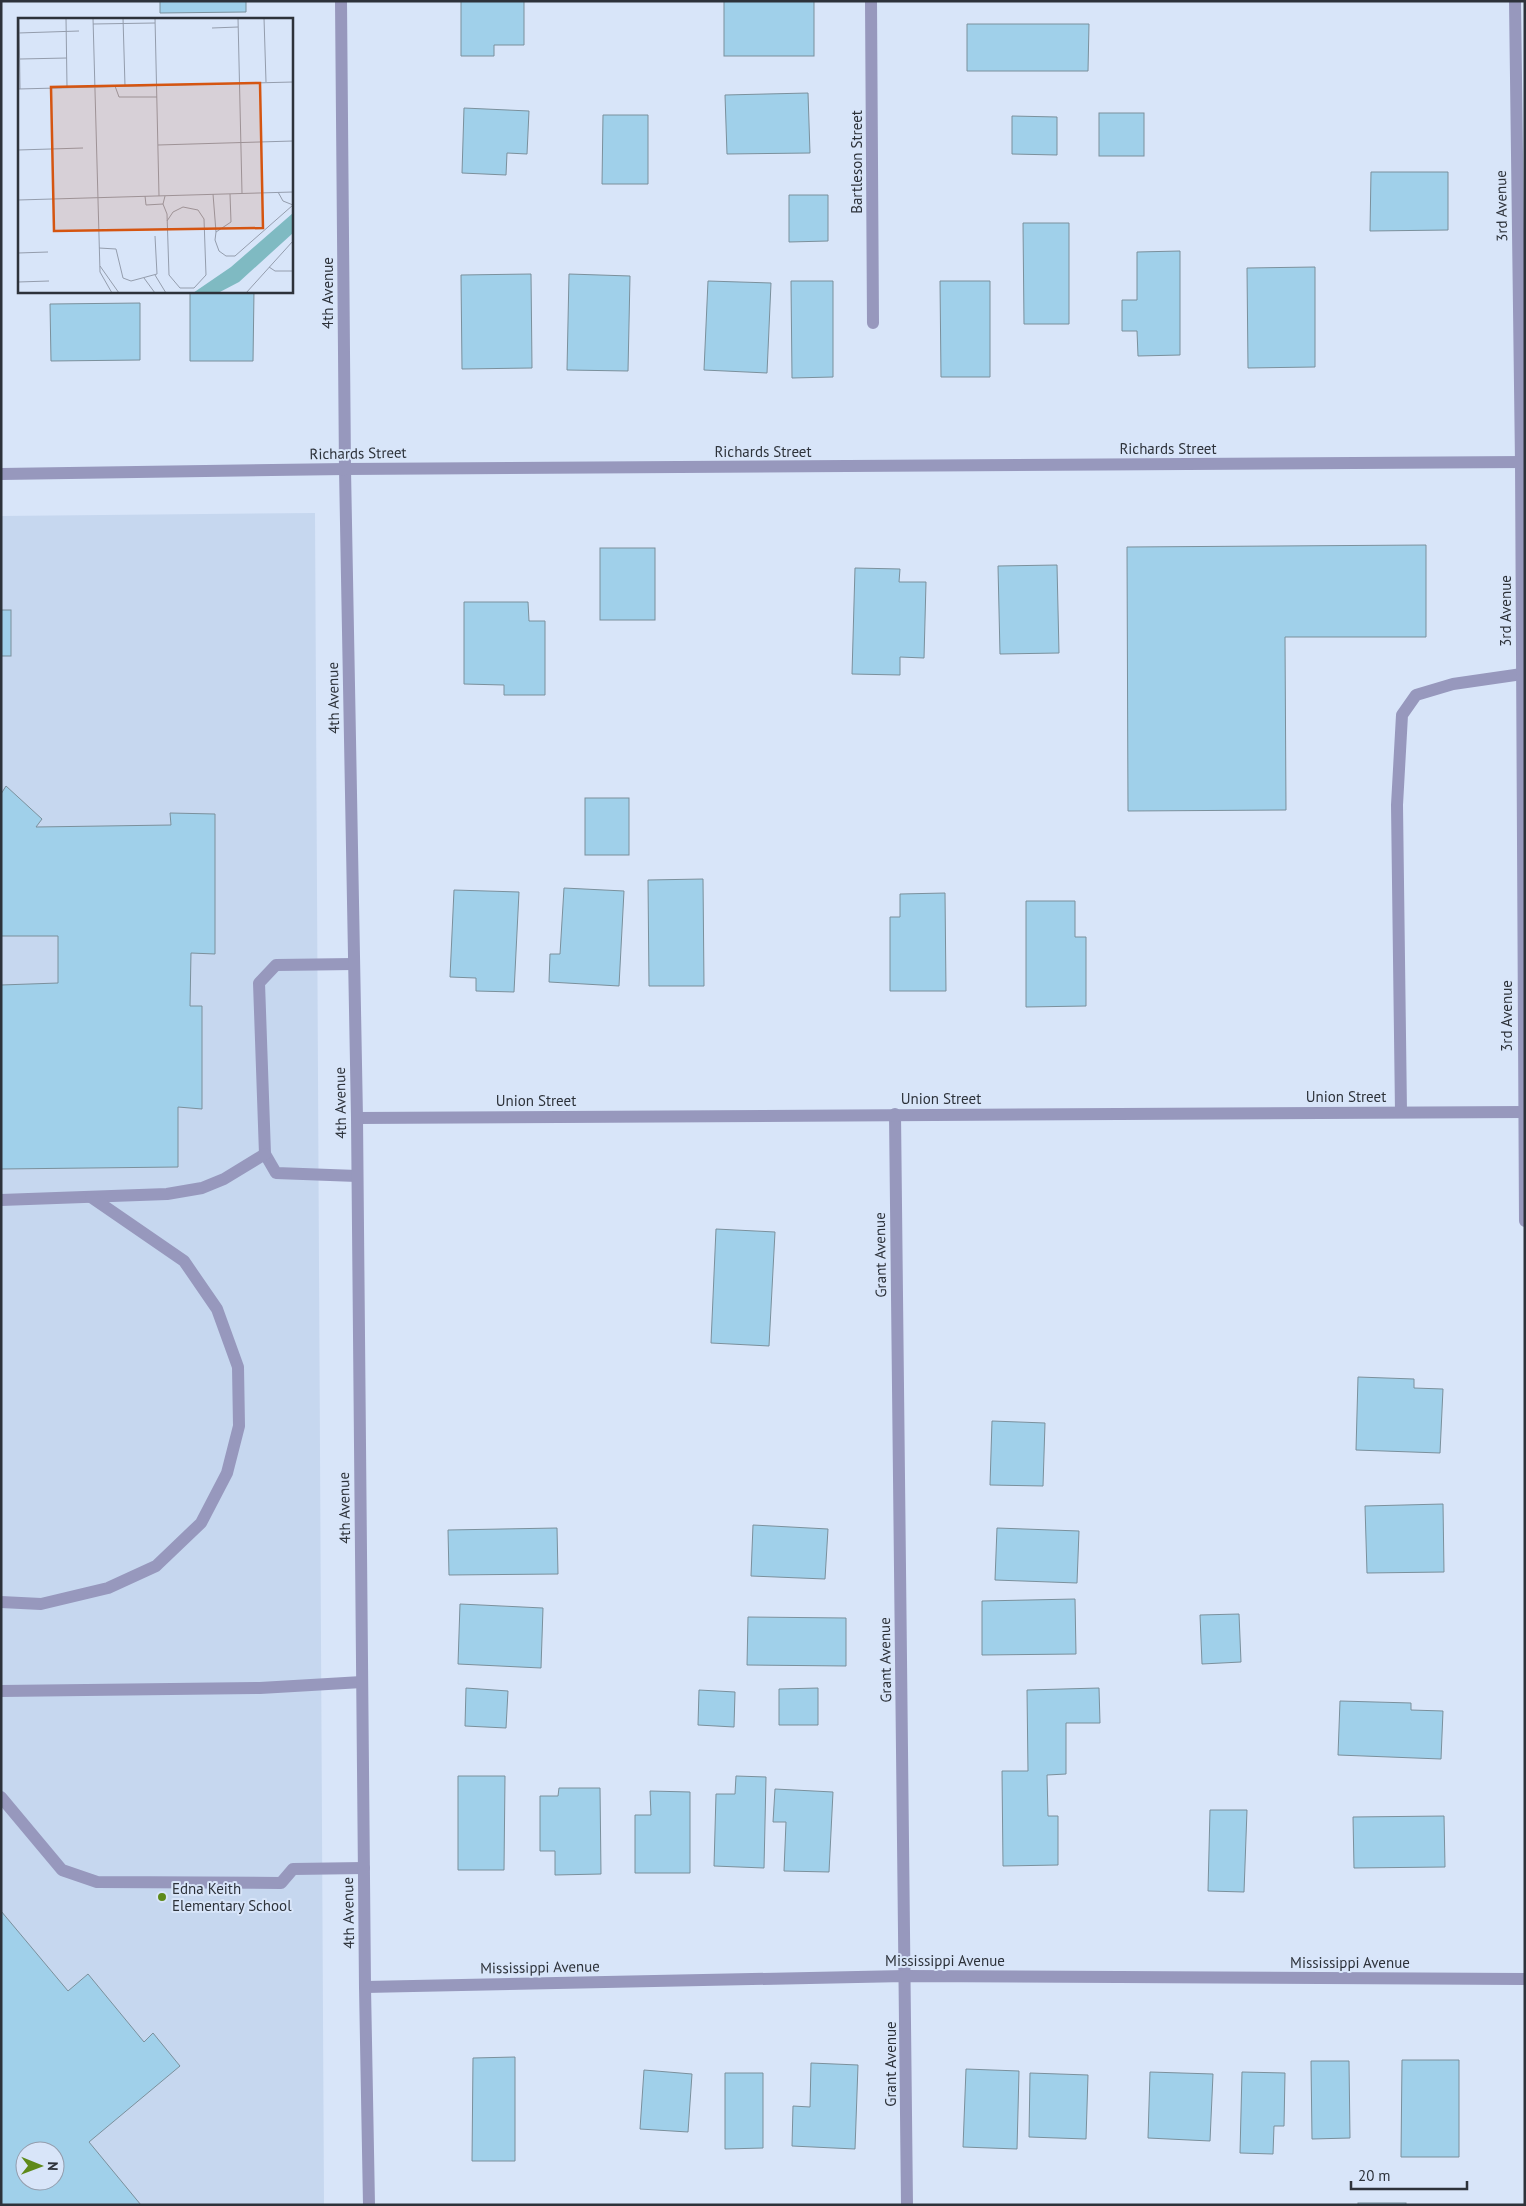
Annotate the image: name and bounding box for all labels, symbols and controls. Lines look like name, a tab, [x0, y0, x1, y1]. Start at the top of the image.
inset map	[18, 18, 292, 292]
street label: Bartleson Street	[847, 110, 866, 214]
street label: 3rd Avenue	[1491, 170, 1511, 242]
street label: 4th Avenue	[318, 257, 337, 329]
street label: Richards Street	[1119, 439, 1217, 458]
street label: Richards Street	[714, 442, 812, 461]
street label: Richards Street	[309, 443, 407, 463]
street label: 3rd Avenue	[1496, 575, 1515, 647]
street label: 4th Avenue	[323, 662, 343, 734]
street label: 3rd Avenue	[1497, 980, 1516, 1052]
street label: 4th Avenue	[330, 1067, 350, 1139]
street label: Union Street	[1306, 1087, 1386, 1106]
street label: Union Street	[901, 1089, 981, 1108]
street label: Union Street	[496, 1091, 576, 1110]
street label: Grant Avenue	[870, 1212, 890, 1298]
street label: 4th Avenue	[334, 1472, 354, 1544]
street label: Grant Avenue	[875, 1617, 895, 1703]
street label: 4th Avenue	[338, 1877, 358, 1949]
place label: Edna Keith Elementary School	[172, 1879, 292, 1915]
marker: Edna Keith Elementary School	[156, 1891, 168, 1903]
street label: Mississippi Avenue	[885, 1951, 1005, 1970]
street label: Mississippi Avenue	[1290, 1953, 1410, 1972]
street label: Mississippi Avenue	[480, 1956, 600, 1978]
street label: Grant Avenue	[881, 2021, 900, 2107]
north arrow	[15, 2141, 65, 2191]
scale bar	[1351, 2158, 1467, 2190]
text: N	[44, 2161, 62, 2171]
text: 20 m	[1358, 2166, 1391, 2185]

